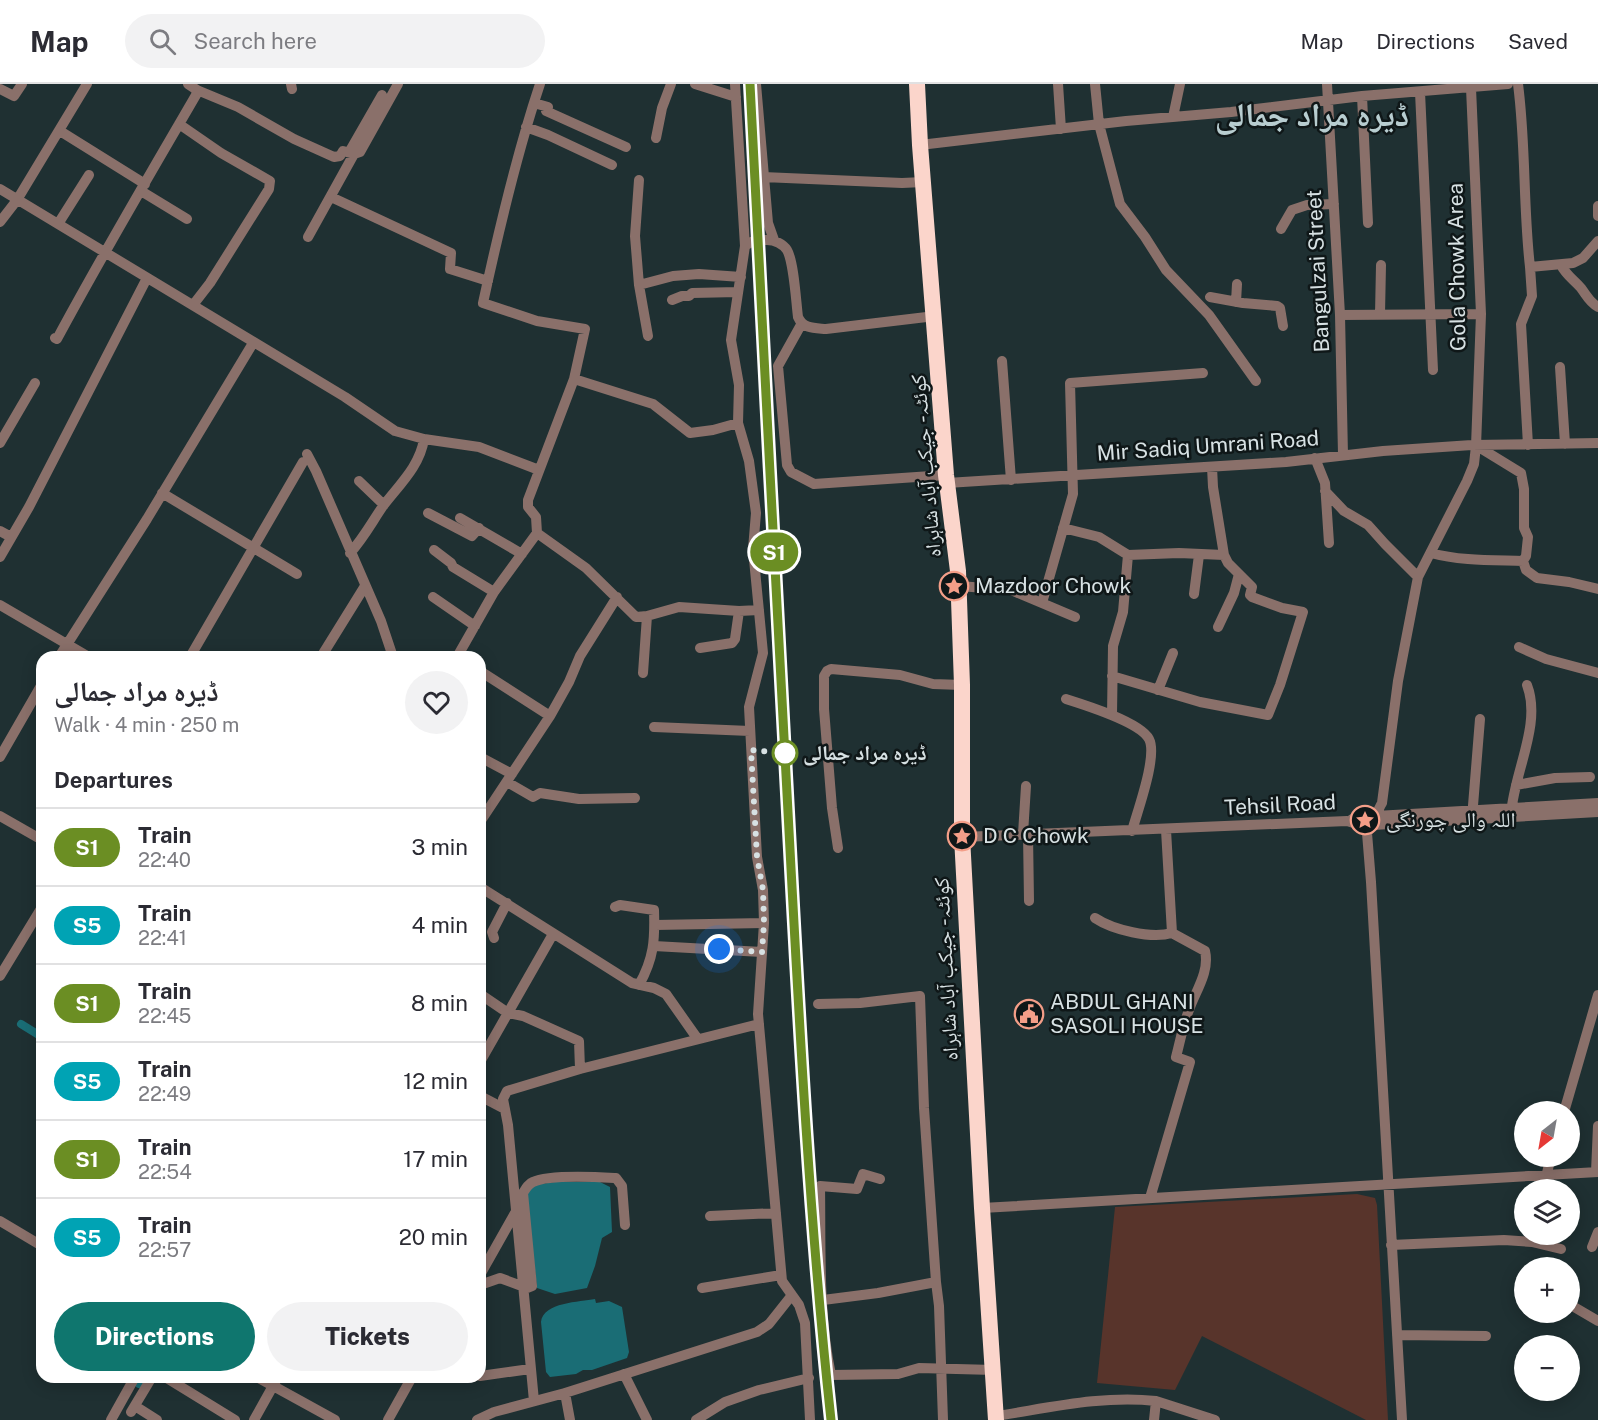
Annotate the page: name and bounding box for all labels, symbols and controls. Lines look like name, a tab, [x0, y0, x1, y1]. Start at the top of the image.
search box	[125, 14, 545, 68]
text: Map	[30, 25, 89, 58]
icon: search	[146, 25, 179, 58]
text: Search here	[194, 28, 317, 54]
text: Map	[1301, 29, 1343, 54]
text: Directions	[1376, 29, 1475, 54]
text: Saved	[1508, 29, 1568, 54]
district label: ڈیرہ مراد جمالی	[1215, 95, 1409, 135]
street label: Gola Chowk Area	[1443, 183, 1470, 351]
street label: Bangulzai Street	[1301, 189, 1334, 353]
street label: کوئٹہ - جیکب آباد شاہراہ	[905, 373, 946, 559]
street label: Mir Sadiq Umrani Road	[1096, 425, 1320, 466]
line badge: S1	[747, 532, 801, 572]
text: S1	[762, 540, 786, 565]
place icon: Mazdoor Chowk	[938, 570, 970, 602]
place label: Mazdoor Chowk	[975, 573, 1131, 598]
button: heart	[405, 671, 468, 734]
text: ڈیرہ مراد جمالی	[54, 674, 219, 707]
text: Walk · 4 min · 250 m	[54, 713, 239, 737]
marker: ڈیرہ مراد جمالی	[772, 740, 798, 766]
place label: ڈیرہ مراد جمالی	[803, 740, 927, 766]
text: Departures	[54, 767, 173, 793]
street label: Tehsil Road	[1223, 789, 1337, 820]
place icon: اللہ والی چورنگی	[1349, 804, 1381, 836]
place label: اللہ والی چورنگی	[1386, 807, 1515, 833]
place icon: D C Chowk	[946, 820, 978, 852]
text: Train	[138, 822, 191, 848]
place label: D C Chowk	[983, 823, 1089, 848]
text: 3 min	[411, 834, 468, 860]
text: S1	[75, 835, 99, 860]
text: 22:40	[138, 848, 191, 872]
street label: کوئٹہ - جیکب آباد شاہراہ	[928, 876, 963, 1061]
text: Train	[138, 900, 191, 926]
text: 4 min	[412, 912, 468, 938]
text: S5	[73, 913, 101, 938]
text: 22:41	[138, 926, 187, 950]
your location	[704, 934, 734, 964]
text: Train	[138, 978, 191, 1004]
place label: ABDUL GHANI SASOLI HOUSE	[1050, 989, 1204, 1038]
text: 8 min	[411, 990, 468, 1016]
text: S1	[75, 991, 99, 1016]
public building icon: ABDUL GHANI SASOLI HOUSE	[1013, 998, 1045, 1030]
text: 22:45	[138, 1004, 191, 1028]
text: Train	[138, 1056, 191, 1082]
text: 12 min	[403, 1068, 468, 1094]
text: S5	[73, 1069, 101, 1094]
text: 22:49	[138, 1082, 191, 1106]
north arrow	[1514, 1101, 1580, 1167]
map controls	[1514, 1101, 1580, 1401]
text: Train	[138, 1134, 191, 1160]
text: 17 min	[403, 1146, 468, 1172]
text: S1	[75, 1147, 99, 1172]
text: 22:54	[138, 1160, 192, 1184]
button: layers	[1514, 1179, 1580, 1245]
text: Train	[138, 1212, 191, 1238]
text: 20 min	[399, 1224, 468, 1250]
text: S5	[73, 1225, 101, 1250]
text: 22:57	[138, 1238, 191, 1262]
button: +	[1514, 1257, 1580, 1323]
button: Directions	[54, 1302, 255, 1371]
button: Tickets	[267, 1302, 468, 1371]
button: −	[1514, 1335, 1580, 1401]

